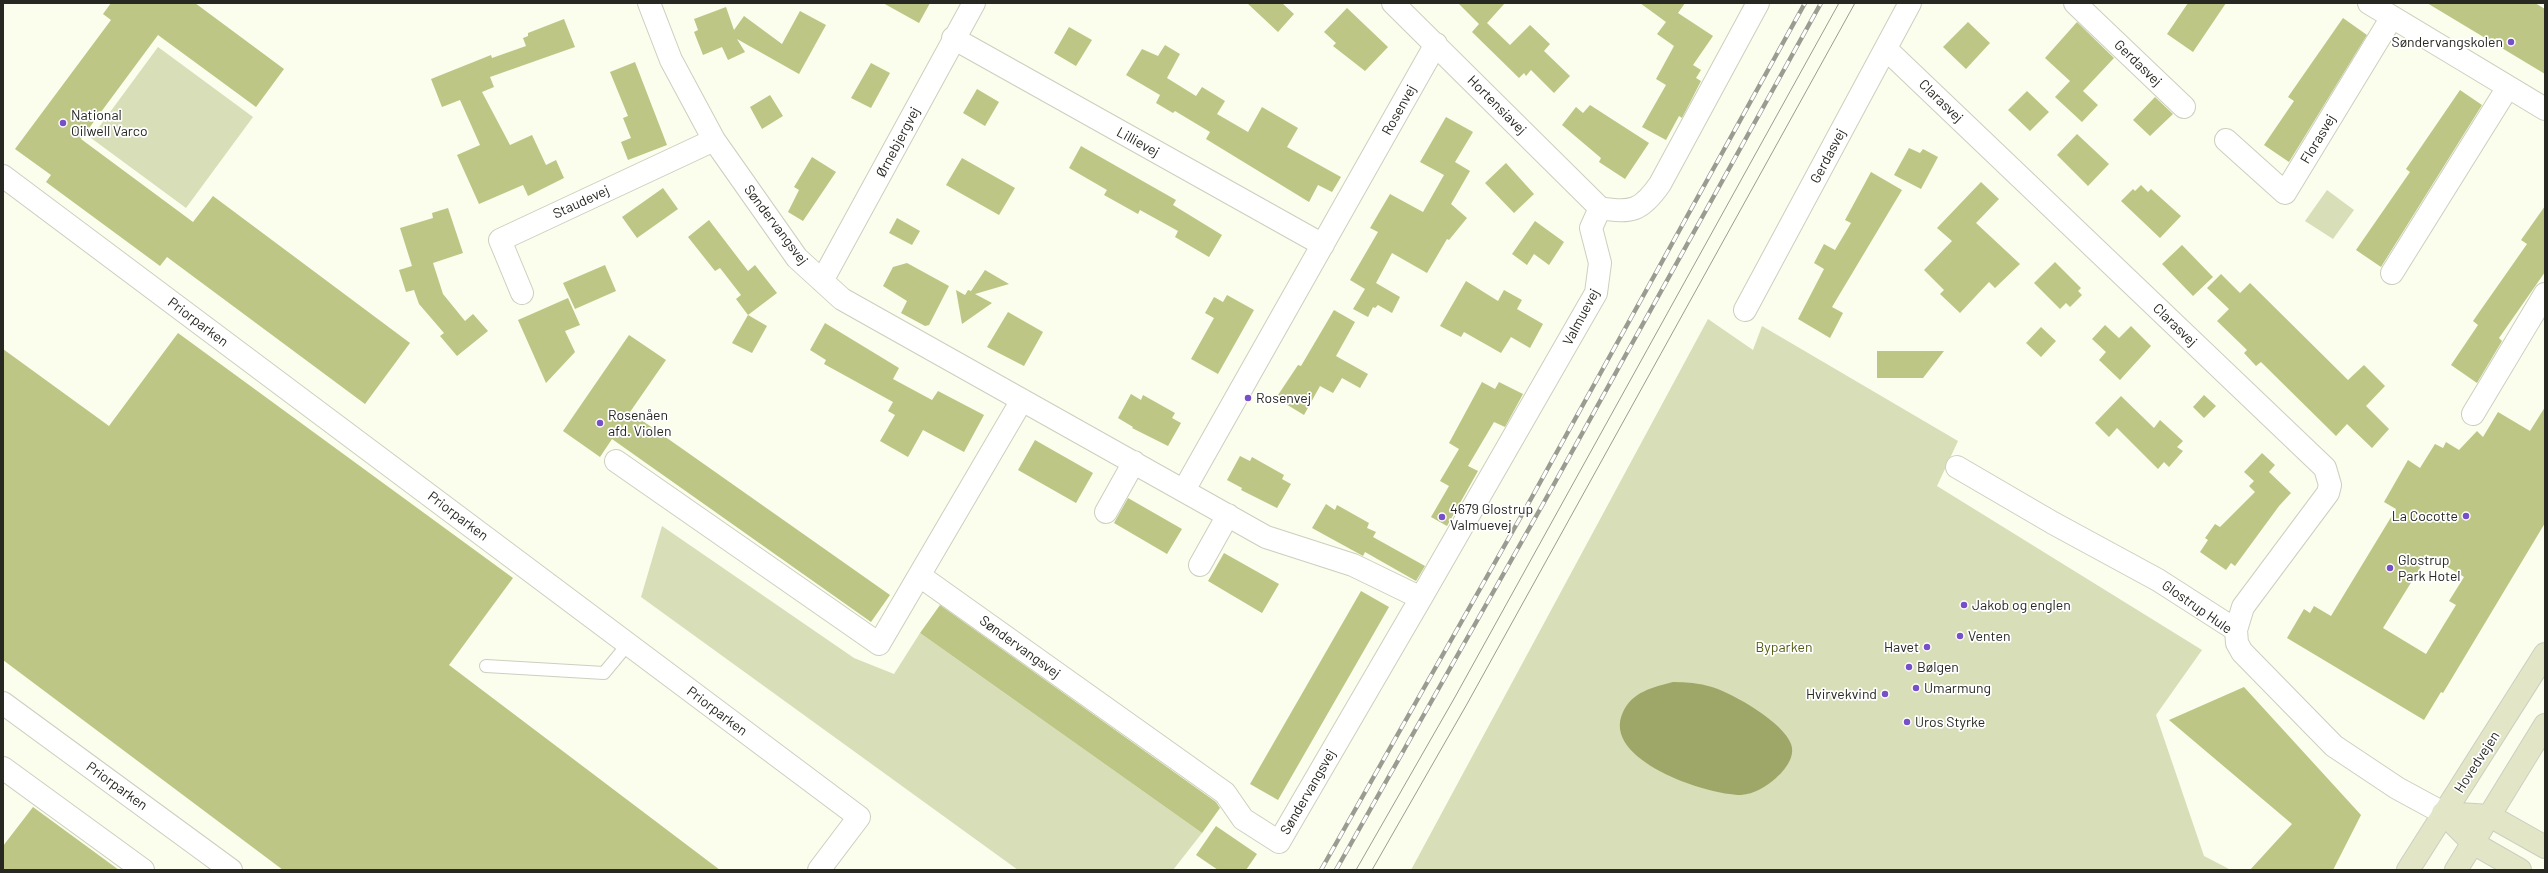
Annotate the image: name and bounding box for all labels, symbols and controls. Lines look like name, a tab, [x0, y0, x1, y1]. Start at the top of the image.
place label: Søndervangskolen	[2391, 34, 2503, 50]
street label: Gerdasvej	[2111, 36, 2165, 90]
marker: Søndervangskolen	[2506, 37, 2516, 47]
street label: Hortensiavej	[1464, 72, 1530, 138]
street label: Clarasvej	[1915, 76, 1967, 126]
street label: Rosenvej	[1378, 82, 1420, 138]
street label: Ørnebjergvej	[873, 104, 923, 180]
place label: National Oilwell Varco	[71, 107, 148, 140]
street label: Florasvej	[2297, 111, 2339, 167]
marker: National Oilwell Varco	[58, 118, 68, 128]
street label: Lillievej	[1114, 123, 1162, 161]
street label: Gerdasvej	[1807, 126, 1849, 186]
street label: Staudevej	[550, 182, 612, 222]
street label: Søndervangsvej	[740, 182, 812, 268]
street label: Valmuevej	[1559, 286, 1603, 348]
street label: Priorparken	[164, 294, 232, 350]
street label: Clarasvej	[2149, 300, 2201, 350]
place label: Rosenvej	[1256, 390, 1311, 406]
marker: Rosenvej	[1243, 393, 1253, 403]
place label: Rosenåen afd. Violen	[608, 407, 671, 440]
marker: Rosenåen afd. Violen	[595, 418, 605, 428]
street label: Priorparken	[424, 488, 492, 544]
place label: 4679 Glostrup Valmuevej	[1450, 501, 1533, 534]
place label: La Cocotte	[2392, 508, 2458, 524]
marker: La Cocotte	[2461, 511, 2471, 521]
marker: 4679 Glostrup Valmuevej	[1437, 512, 1447, 522]
place label: Glostrup Park Hotel	[2398, 552, 2461, 584]
marker: Glostrup Park Hotel	[2385, 563, 2395, 573]
street label: Glostrup Hule	[2159, 577, 2235, 637]
place label: Jakob og englen	[1972, 597, 2071, 613]
marker: Jakob og englen	[1959, 600, 1969, 610]
street label: Søndervangsvej	[976, 612, 1064, 682]
place label: Venten	[1968, 628, 2010, 644]
marker: Venten	[1955, 631, 1965, 641]
park label: Byparken	[1756, 639, 1812, 655]
place label: Havet	[1884, 639, 1919, 655]
marker: Havet	[1922, 642, 1932, 652]
place label: Bølgen	[1917, 659, 1959, 675]
marker: Bølgen	[1904, 662, 1914, 672]
place label: Umarmung	[1924, 680, 1991, 696]
street label: Priorparken	[683, 683, 751, 739]
marker: Umarmung	[1911, 683, 1921, 693]
place label: Hvirvekvind	[1806, 686, 1877, 702]
marker: Hvirvekvind	[1880, 689, 1890, 699]
place label: Uros Styrke	[1915, 714, 1985, 730]
marker: Uros Styrke	[1902, 717, 1912, 727]
street label: Hovedvejen	[2451, 728, 2503, 796]
street label: Søndervangsvej	[1277, 746, 1339, 838]
street label: Priorparken	[83, 758, 151, 814]

